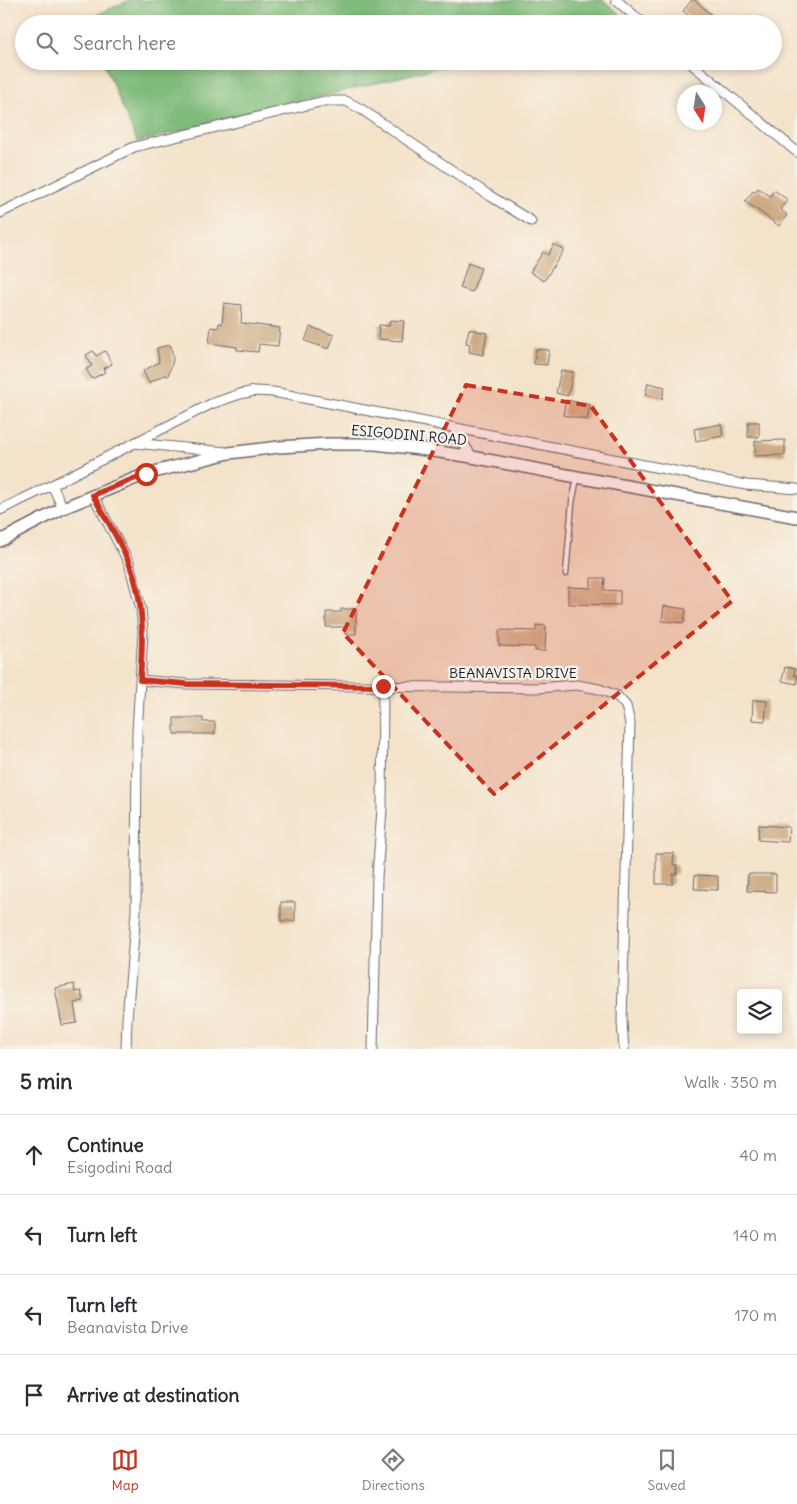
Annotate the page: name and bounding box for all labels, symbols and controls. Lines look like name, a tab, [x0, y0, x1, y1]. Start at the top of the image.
search box	[15, 15, 782, 70]
icon: search	[33, 29, 61, 57]
text: Search here	[73, 31, 176, 55]
north arrow	[677, 85, 722, 130]
street label: ESIGODINI ROAD	[350, 421, 468, 449]
route start	[135, 463, 158, 486]
street label: BEANAVISTA DRIVE	[449, 664, 577, 682]
route end	[372, 675, 395, 698]
map controls	[737, 989, 782, 1034]
button: layers	[737, 989, 782, 1034]
text: 5 min	[20, 1068, 72, 1095]
text: Walk · 350 m	[684, 1072, 777, 1092]
text: Continue	[67, 1133, 144, 1157]
icon: ahead	[20, 1141, 48, 1169]
text: 40 m	[739, 1145, 777, 1165]
text: Esigodini Road	[67, 1157, 172, 1177]
icon: left	[20, 1221, 48, 1249]
text: Turn left	[67, 1223, 137, 1247]
text: 140 m	[733, 1225, 777, 1245]
text: Turn left	[67, 1293, 137, 1317]
icon: left	[20, 1301, 48, 1329]
text: 170 m	[734, 1305, 777, 1325]
text: Beanavista Drive	[67, 1317, 188, 1337]
icon: arrive	[20, 1381, 48, 1409]
text: Arrive at destination	[67, 1383, 240, 1407]
tab: Map	[111, 1446, 139, 1494]
tab: Directions	[362, 1446, 425, 1494]
tab: Saved	[647, 1446, 686, 1494]

